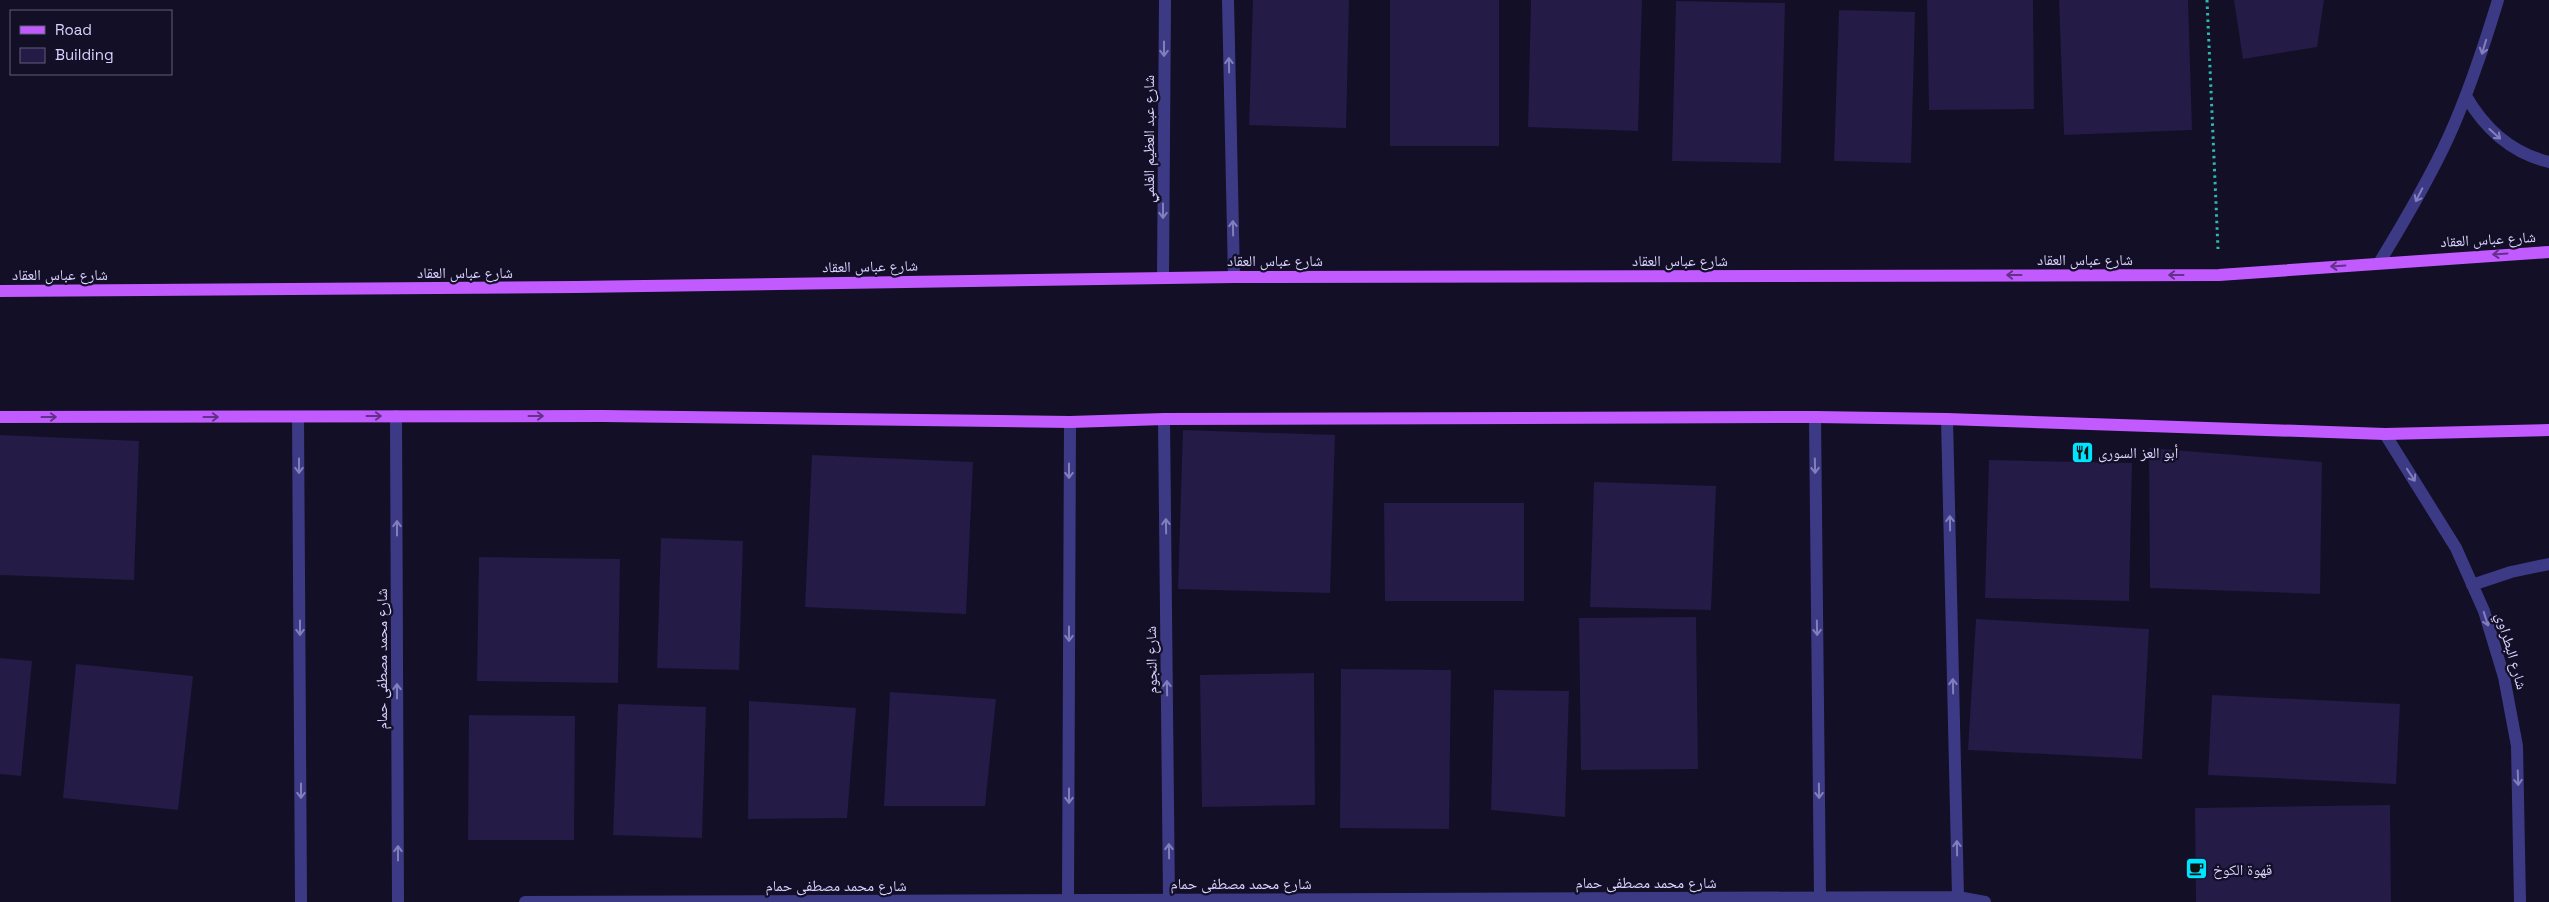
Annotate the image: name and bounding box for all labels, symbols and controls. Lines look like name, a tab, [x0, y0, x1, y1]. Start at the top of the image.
legend	[10, 10, 172, 75]
text: Road	[55, 20, 92, 39]
one-way arrow	[2478, 38, 2488, 54]
one-way arrow	[1160, 40, 1169, 56]
text: Building	[55, 45, 114, 64]
one-way arrow	[1224, 58, 1234, 74]
street label: شارع عبد العظيم الغلمي	[1139, 75, 1160, 203]
one-way arrow	[2489, 128, 2502, 140]
one-way arrow	[2414, 188, 2424, 203]
one-way arrow	[1158, 202, 1168, 219]
one-way arrow	[1228, 220, 1238, 236]
street label: شارع عباس العقاد	[2440, 227, 2537, 252]
street label: شارع عباس العقاد	[2037, 250, 2133, 270]
one-way arrow	[2493, 250, 2509, 259]
street label: شارع عباس العقاد	[1227, 251, 1323, 271]
street label: شارع عباس العقاد	[1632, 251, 1728, 271]
street label: شارع عباس العقاد	[822, 256, 918, 277]
one-way arrow	[2331, 261, 2347, 271]
street label: شارع عباس العقاد	[417, 263, 513, 283]
street label: شارع عباس العقاد	[12, 265, 108, 285]
one-way arrow	[2006, 270, 2022, 280]
one-way arrow	[2168, 270, 2184, 280]
one-way arrow	[528, 411, 544, 421]
one-way arrow	[40, 412, 56, 422]
one-way arrow	[202, 412, 219, 422]
one-way arrow	[365, 412, 381, 421]
restaurant icon: أبو العز السورى	[2070, 440, 2094, 464]
place label: أبو العز السورى	[2098, 443, 2178, 463]
one-way arrow	[294, 457, 304, 473]
one-way arrow	[1810, 457, 1820, 473]
one-way arrow	[1064, 462, 1074, 479]
one-way arrow	[2406, 468, 2417, 482]
one-way arrow	[1945, 515, 1955, 532]
one-way arrow	[1161, 518, 1170, 534]
one-way arrow	[392, 521, 402, 537]
street label: شارع محمد مصطفى حمام	[372, 588, 392, 730]
street label: شارع البطراوي	[2489, 610, 2532, 692]
one-way arrow	[2482, 611, 2491, 626]
one-way arrow	[295, 620, 305, 636]
one-way arrow	[1812, 620, 1822, 636]
one-way arrow	[1064, 625, 1074, 641]
street label: شارع النجوم	[1141, 626, 1162, 694]
one-way arrow	[1948, 678, 1958, 694]
one-way arrow	[1162, 681, 1172, 697]
one-way arrow	[392, 683, 402, 700]
one-way arrow	[2513, 769, 2523, 785]
one-way arrow	[296, 782, 306, 798]
one-way arrow	[1814, 782, 1823, 798]
one-way arrow	[1064, 788, 1074, 804]
one-way arrow	[1952, 840, 1962, 856]
one-way arrow	[1164, 843, 1174, 860]
one-way arrow	[393, 846, 403, 862]
cafe icon: قهوة الكوخ	[2185, 857, 2209, 881]
place label: قهوة الكوخ	[2213, 860, 2272, 880]
street label: شارع محمد مصطفى حمام	[1575, 873, 1717, 893]
street label: شارع محمد مصطفى حمام	[1170, 874, 1312, 894]
street label: شارع محمد مصطفى حمام	[765, 876, 907, 896]

